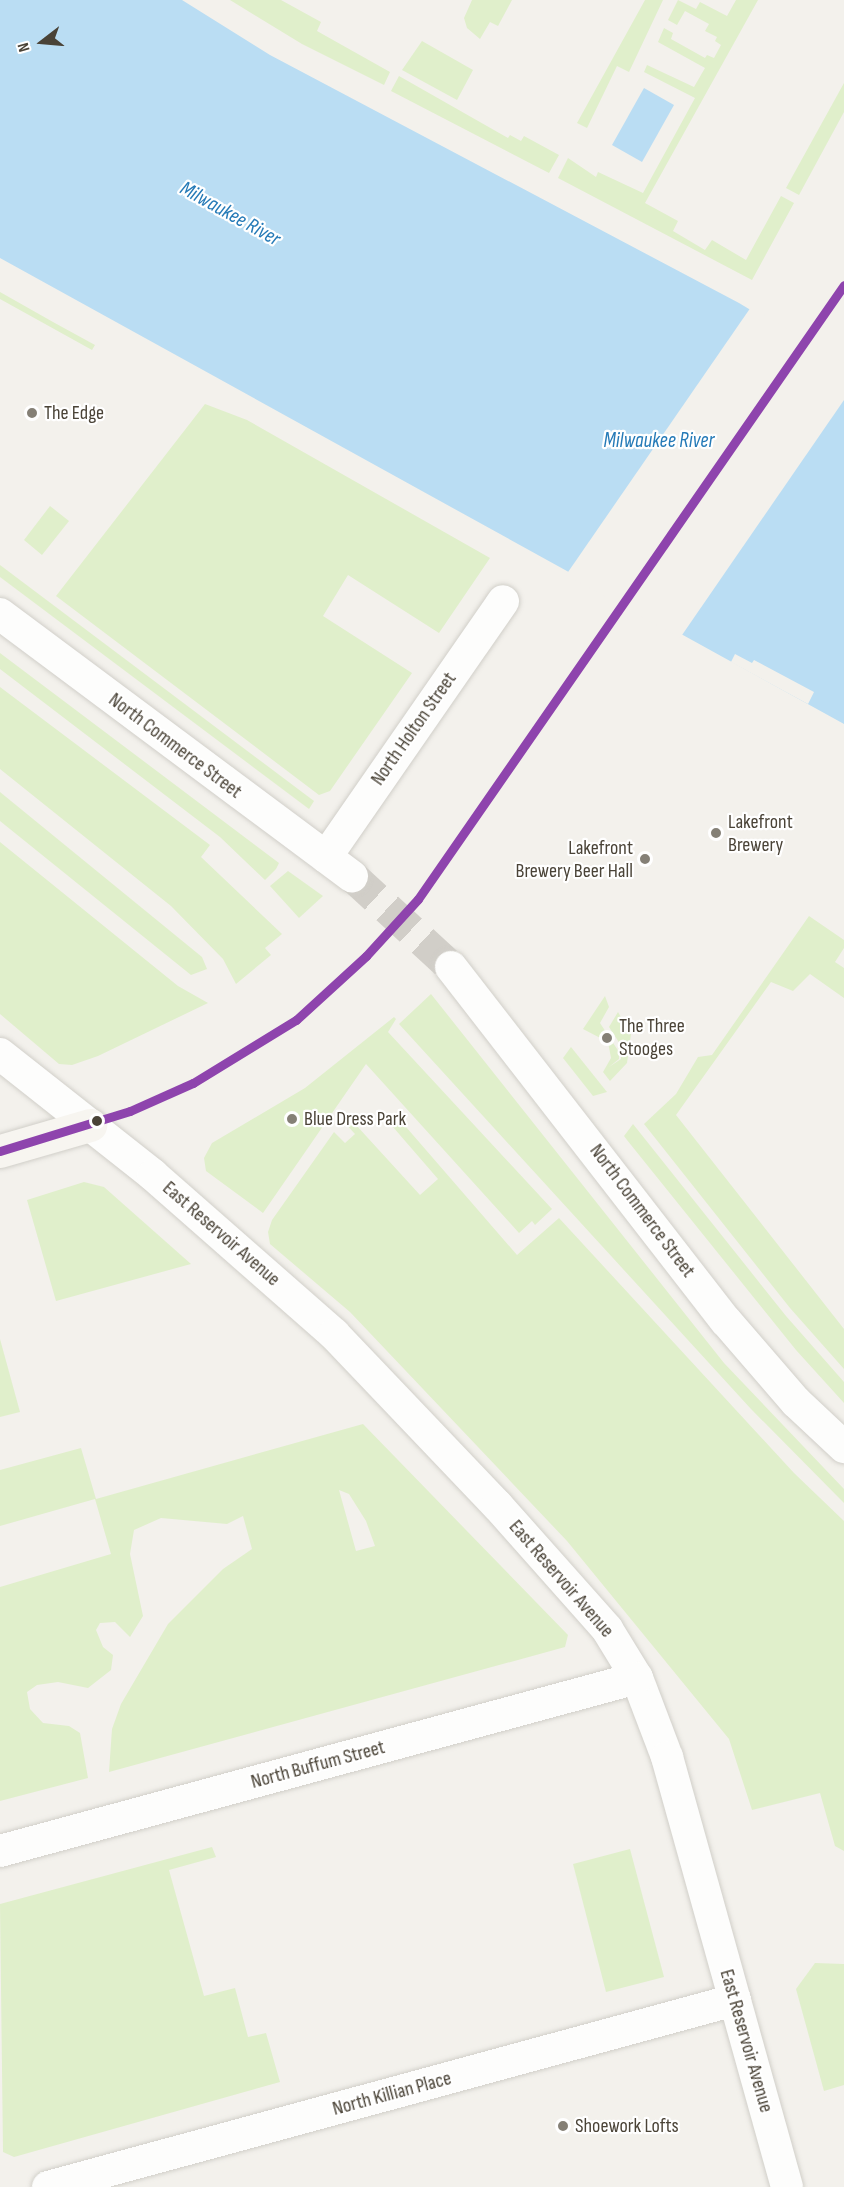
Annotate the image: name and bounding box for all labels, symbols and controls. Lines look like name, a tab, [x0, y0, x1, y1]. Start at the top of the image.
north arrow	[12, 12, 72, 72]
text: N	[14, 40, 35, 54]
water label: Milwaukee River	[175, 176, 285, 252]
place label: The Edge	[44, 401, 104, 425]
marker: The Edge	[25, 406, 39, 420]
water label: Milwaukee River	[604, 428, 714, 454]
street label: North Holton Street	[366, 668, 462, 790]
street label: North Commerce Street	[104, 688, 246, 804]
place label: Lakefront Brewery	[728, 810, 793, 857]
marker: Lakefront Brewery	[709, 826, 723, 840]
place label: Lakefront Brewery Beer Hall	[516, 836, 633, 883]
marker: Lakefront Brewery Beer Hall	[638, 852, 652, 866]
place label: The Three Stooges	[619, 1014, 685, 1061]
marker: The Three Stooges	[600, 1031, 614, 1045]
place label: Blue Dress Park	[304, 1107, 406, 1131]
marker: Blue Dress Park	[285, 1112, 299, 1126]
unlabelled marker	[91, 1115, 103, 1127]
street label: North Commerce Street	[584, 1140, 700, 1282]
street label: East Reservoir Avenue	[157, 1177, 285, 1291]
street label: East Reservoir Avenue	[504, 1515, 618, 1643]
street label: North Buffum Street	[248, 1736, 388, 1794]
street label: East Reservoir Avenue	[714, 1967, 778, 2115]
street label: North Killian Place	[330, 2067, 454, 2121]
place label: Shoework Lofts	[575, 2114, 679, 2138]
marker: Shoework Lofts	[556, 2119, 570, 2133]

